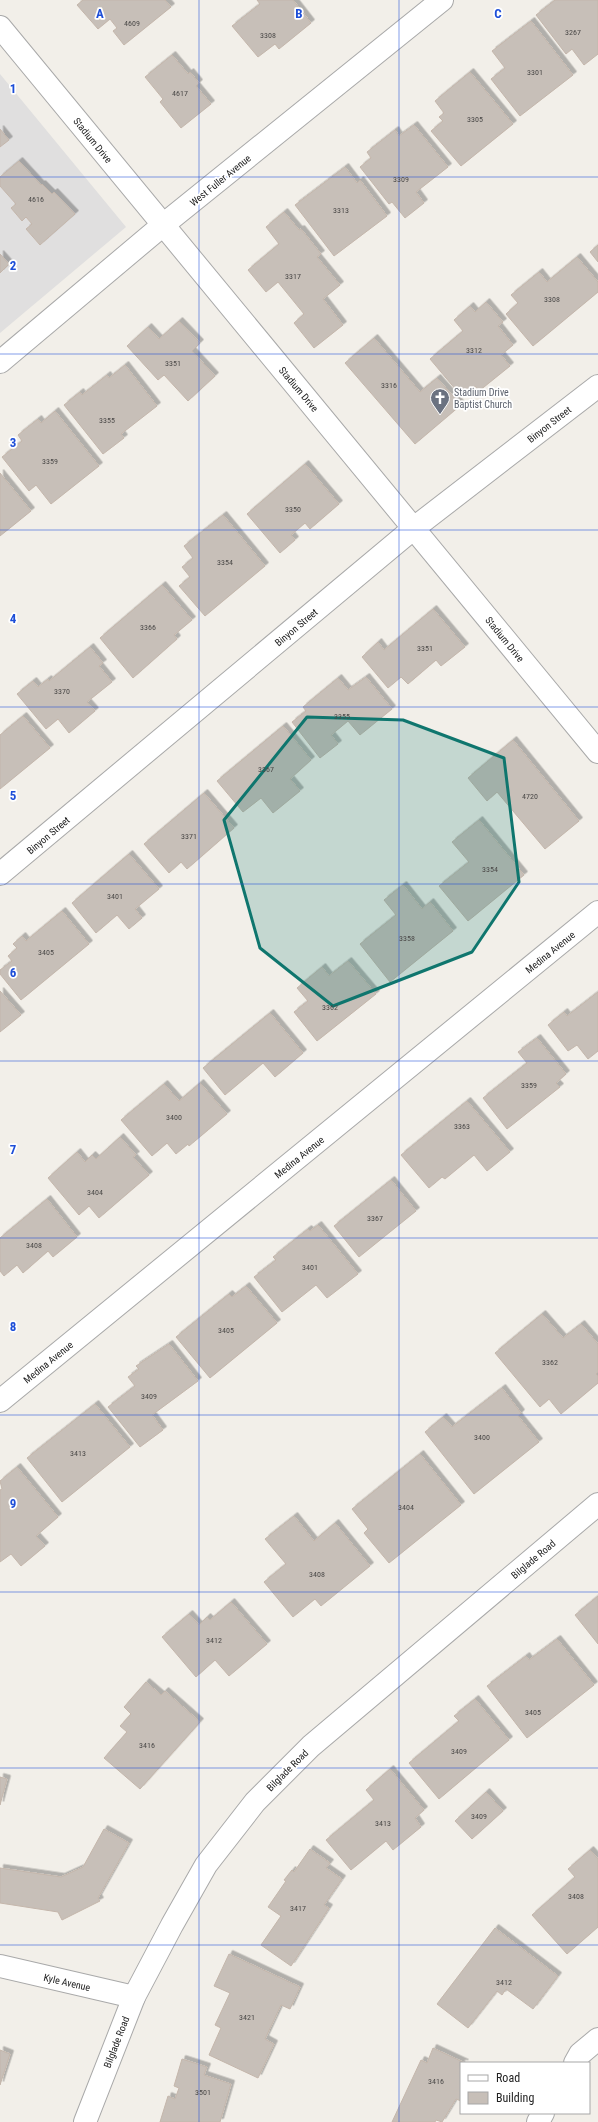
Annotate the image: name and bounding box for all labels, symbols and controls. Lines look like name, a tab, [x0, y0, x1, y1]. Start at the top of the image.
text: A	[96, 6, 104, 21]
text: B	[295, 6, 303, 21]
text: C	[494, 6, 502, 21]
house number: 4609	[124, 19, 140, 28]
house number: 3267	[565, 28, 581, 37]
house number: 3308	[260, 31, 276, 40]
house number: 3301	[527, 68, 543, 77]
text: 1	[10, 81, 16, 96]
house number: 4617	[172, 89, 188, 98]
house number: 3305	[467, 115, 483, 124]
street label: Stadium Drive	[71, 116, 114, 165]
street label: West Fuller Avenue	[188, 152, 253, 208]
house number: 3309	[393, 175, 409, 184]
house number: 4616	[28, 195, 44, 204]
house number: 3313	[333, 206, 349, 215]
text: 2	[10, 258, 17, 273]
house number: 3317	[285, 272, 301, 281]
house number: 3308	[544, 295, 560, 304]
house number: 3312	[466, 346, 482, 355]
house number: 3351	[165, 359, 181, 368]
street label: Stadium Drive	[277, 365, 321, 414]
house number: 3316	[381, 381, 397, 390]
church icon: Stadium Drive Baptist Church	[429, 387, 451, 415]
place label: Stadium Drive Baptist Church	[454, 387, 512, 410]
street label: Binyon Street	[525, 404, 573, 445]
house number: 3355	[99, 416, 115, 425]
text: 3	[10, 435, 16, 450]
house number: 3359	[42, 457, 58, 466]
house number: 3350	[285, 505, 301, 514]
house number: 3354	[217, 558, 233, 567]
street label: Binyon Street	[273, 606, 320, 648]
text: 4	[10, 611, 17, 626]
street label: Stadium Drive	[483, 615, 526, 664]
house number: 3366	[140, 623, 156, 632]
house number: 3351	[417, 644, 433, 653]
house number: 3370	[54, 687, 70, 696]
house number: 3355	[334, 712, 350, 721]
house number: 3367	[258, 765, 274, 774]
text: 5	[10, 788, 17, 803]
house number: 4720	[522, 792, 538, 801]
street label: Binyon Street	[25, 814, 72, 856]
house number: 3371	[181, 832, 197, 841]
house number: 3354	[482, 865, 498, 874]
house number: 3401	[107, 892, 123, 901]
street label: Medina Avenue	[523, 929, 577, 976]
house number: 3358	[399, 934, 415, 943]
house number: 3405	[38, 948, 54, 957]
text: 6	[10, 965, 17, 980]
house number: 3362	[322, 1003, 338, 1012]
house number: 3359	[521, 1081, 537, 1090]
house number: 3400	[166, 1113, 182, 1122]
house number: 3363	[454, 1122, 470, 1131]
street label: Medina Avenue	[272, 1134, 326, 1181]
text: 7	[10, 1142, 17, 1157]
house number: 3404	[87, 1188, 103, 1197]
house number: 3367	[367, 1214, 383, 1223]
house number: 3408	[26, 1241, 42, 1250]
house number: 3401	[302, 1263, 318, 1272]
text: 8	[10, 1319, 16, 1334]
house number: 3405	[218, 1326, 234, 1335]
street label: Medina Avenue	[21, 1339, 75, 1386]
house number: 3362	[542, 1358, 558, 1367]
house number: 3409	[141, 1392, 157, 1401]
house number: 3400	[474, 1433, 490, 1442]
house number: 3413	[70, 1449, 86, 1458]
text: 9	[10, 1496, 16, 1511]
house number: 3404	[398, 1503, 414, 1512]
street label: Bilglade Road	[509, 1538, 558, 1581]
house number: 3408	[309, 1570, 325, 1579]
house number: 3412	[206, 1636, 222, 1645]
house number: 3405	[525, 1708, 541, 1717]
house number: 3416	[139, 1741, 155, 1750]
street label: Bilglade Road	[264, 1747, 310, 1793]
house number: 3409	[451, 1747, 467, 1756]
house number: 3409	[471, 1812, 487, 1821]
house number: 3413	[375, 1819, 391, 1828]
house number: 3408	[568, 1892, 584, 1901]
house number: 3417	[290, 1904, 306, 1913]
street label: Kyle Avenue	[43, 1972, 92, 1993]
house number: 3412	[496, 1978, 512, 1987]
house number: 3421	[239, 2013, 255, 2022]
street label: Bilglade Road	[102, 2015, 131, 2069]
legend	[460, 2062, 590, 2114]
text: Road	[496, 2071, 520, 2085]
house number: 3416	[428, 2077, 444, 2086]
house number: 3501	[195, 2088, 211, 2097]
text: Building	[496, 2091, 534, 2105]

